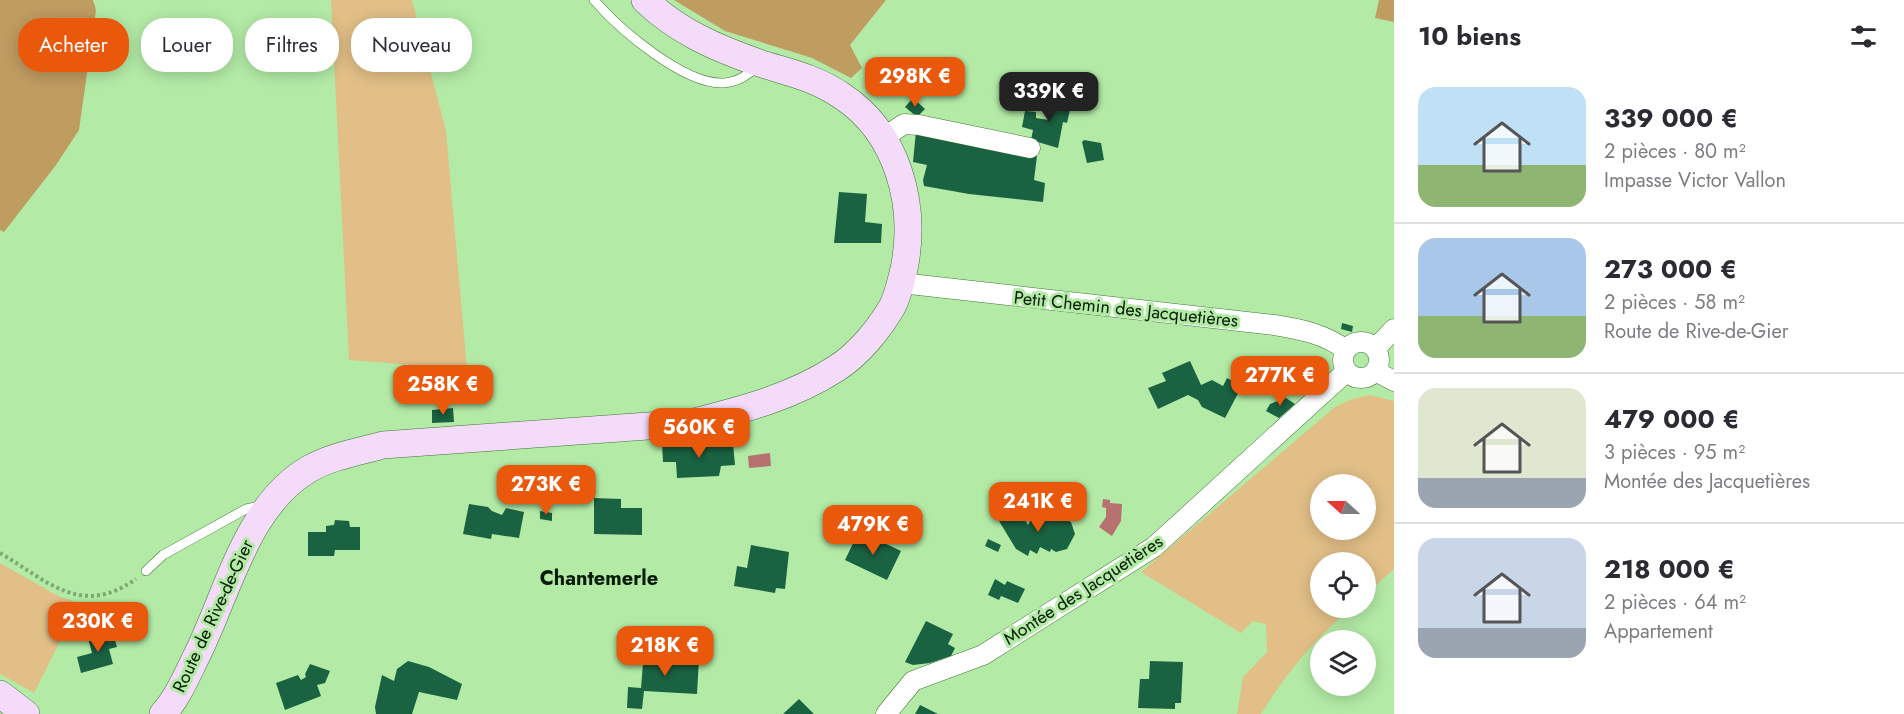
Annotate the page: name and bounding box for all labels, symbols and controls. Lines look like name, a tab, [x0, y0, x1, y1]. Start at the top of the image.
text: 10 biens	[1418, 17, 1521, 55]
chip: Acheter	[18, 18, 129, 72]
chip: Louer	[141, 18, 233, 72]
chip: Filtres	[245, 18, 339, 72]
chip: Nouveau	[351, 18, 472, 72]
icon: filters	[1847, 20, 1880, 53]
pin: 298K €	[866, 57, 964, 108]
text: 298K €	[879, 62, 951, 91]
pin: 339K €	[1000, 72, 1098, 123]
text: 339K €	[1013, 77, 1085, 106]
text: 339 000 €	[1604, 99, 1738, 137]
icon: home	[1466, 111, 1538, 183]
text: 2 pièces · 80 m²	[1604, 137, 1746, 166]
text: Impasse Victor Vallon	[1604, 166, 1786, 195]
text: 273 000 €	[1604, 250, 1737, 288]
icon: home	[1466, 262, 1538, 334]
street label: Petit Chemin des Jacquetières	[1013, 284, 1239, 334]
text: 2 pièces · 58 m²	[1604, 288, 1745, 317]
text: Route de Rive-de-Gier	[1604, 317, 1789, 346]
pin: 277K €	[1231, 356, 1329, 407]
text: 277K €	[1245, 361, 1315, 390]
pin: 258K €	[394, 365, 492, 416]
text: 258K €	[407, 370, 479, 399]
text: 479 000 €	[1604, 400, 1740, 438]
pin: 560K €	[650, 408, 748, 459]
icon: home	[1466, 412, 1538, 484]
text: 560K €	[663, 413, 735, 442]
text: 3 pièces · 95 m²	[1604, 438, 1745, 467]
pin: 273K €	[497, 465, 595, 516]
text: Montée des Jacquetières	[1604, 467, 1810, 496]
text: 273K €	[511, 470, 581, 499]
north arrow	[1310, 474, 1376, 540]
map controls	[1310, 474, 1376, 696]
pin: 241K €	[989, 482, 1087, 533]
text: 241K €	[1003, 487, 1073, 516]
pin: 479K €	[824, 505, 922, 556]
text: 479K €	[837, 510, 909, 539]
street label: Montée des Jacquetières	[998, 529, 1168, 651]
street label: Route de Rive-de-Gier	[166, 534, 260, 697]
text: 218 000 €	[1604, 550, 1735, 588]
button: locate	[1310, 552, 1376, 618]
icon: home	[1466, 562, 1538, 634]
district label: Chantemerle	[540, 564, 658, 593]
text: 2 pièces · 64 m²	[1604, 588, 1746, 617]
pin: 230K €	[49, 602, 147, 653]
text: 230K €	[62, 607, 134, 636]
text: Appartement	[1604, 617, 1713, 646]
pin: 218K €	[616, 626, 714, 677]
button: layers	[1310, 630, 1376, 696]
text: 218K €	[631, 631, 699, 660]

